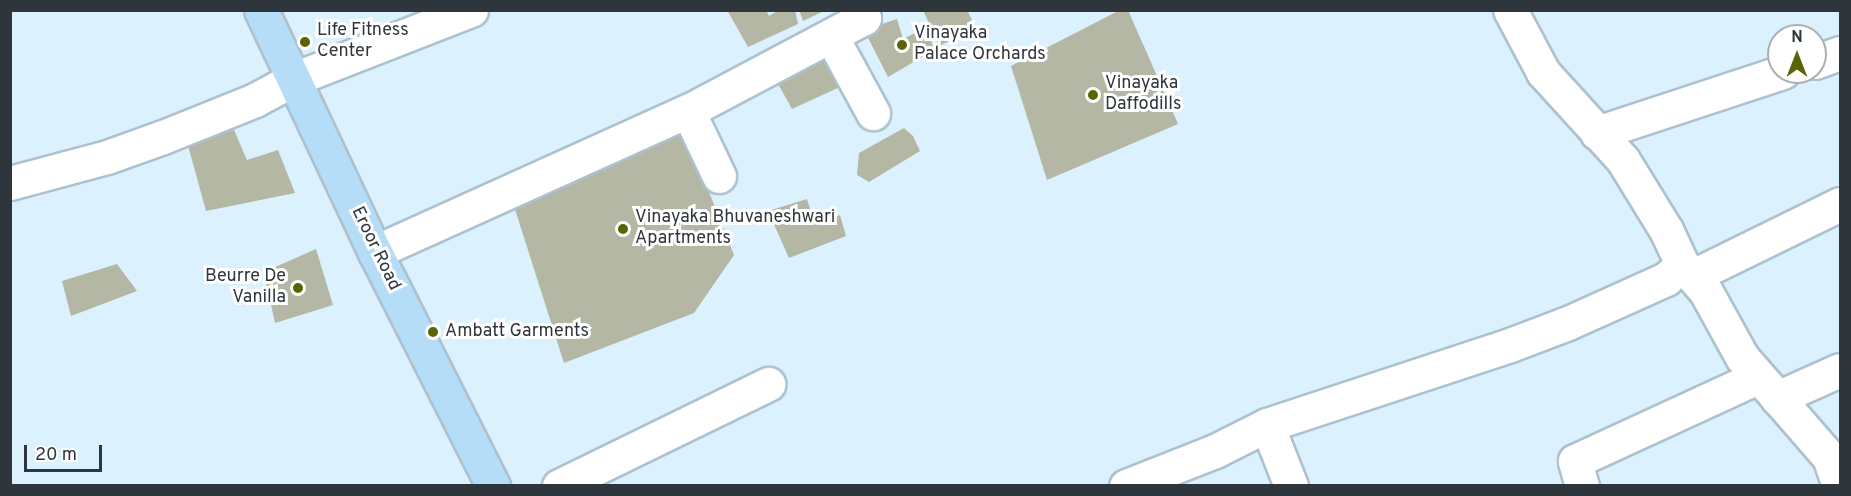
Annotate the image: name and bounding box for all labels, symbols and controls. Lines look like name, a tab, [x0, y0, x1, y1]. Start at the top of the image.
place label: Life Fitness Center	[317, 21, 409, 63]
place label: Vinayaka Palace Orchards	[914, 24, 1046, 66]
north arrow	[1767, 24, 1827, 84]
text: N	[1791, 28, 1803, 48]
marker: Life Fitness Center	[298, 35, 312, 49]
marker: Vinayaka Palace Orchards	[895, 38, 909, 52]
place label: Vinayaka Daffodills	[1105, 74, 1181, 116]
marker: Vinayaka Daffodills	[1086, 88, 1100, 102]
street label: Eroor Road	[345, 204, 405, 294]
place label: Vinayaka Bhuvaneshwari Apartments	[635, 208, 835, 250]
marker: Vinayaka Bhuvaneshwari Apartments	[616, 222, 630, 236]
place label: Beurre De Vanilla	[205, 267, 286, 310]
marker: Beurre De Vanilla	[291, 281, 305, 295]
place label: Ambatt Garments	[445, 321, 589, 343]
marker: Ambatt Garments	[426, 325, 440, 339]
scale bar	[27, 433, 105, 471]
text: 20 m	[35, 444, 77, 467]

